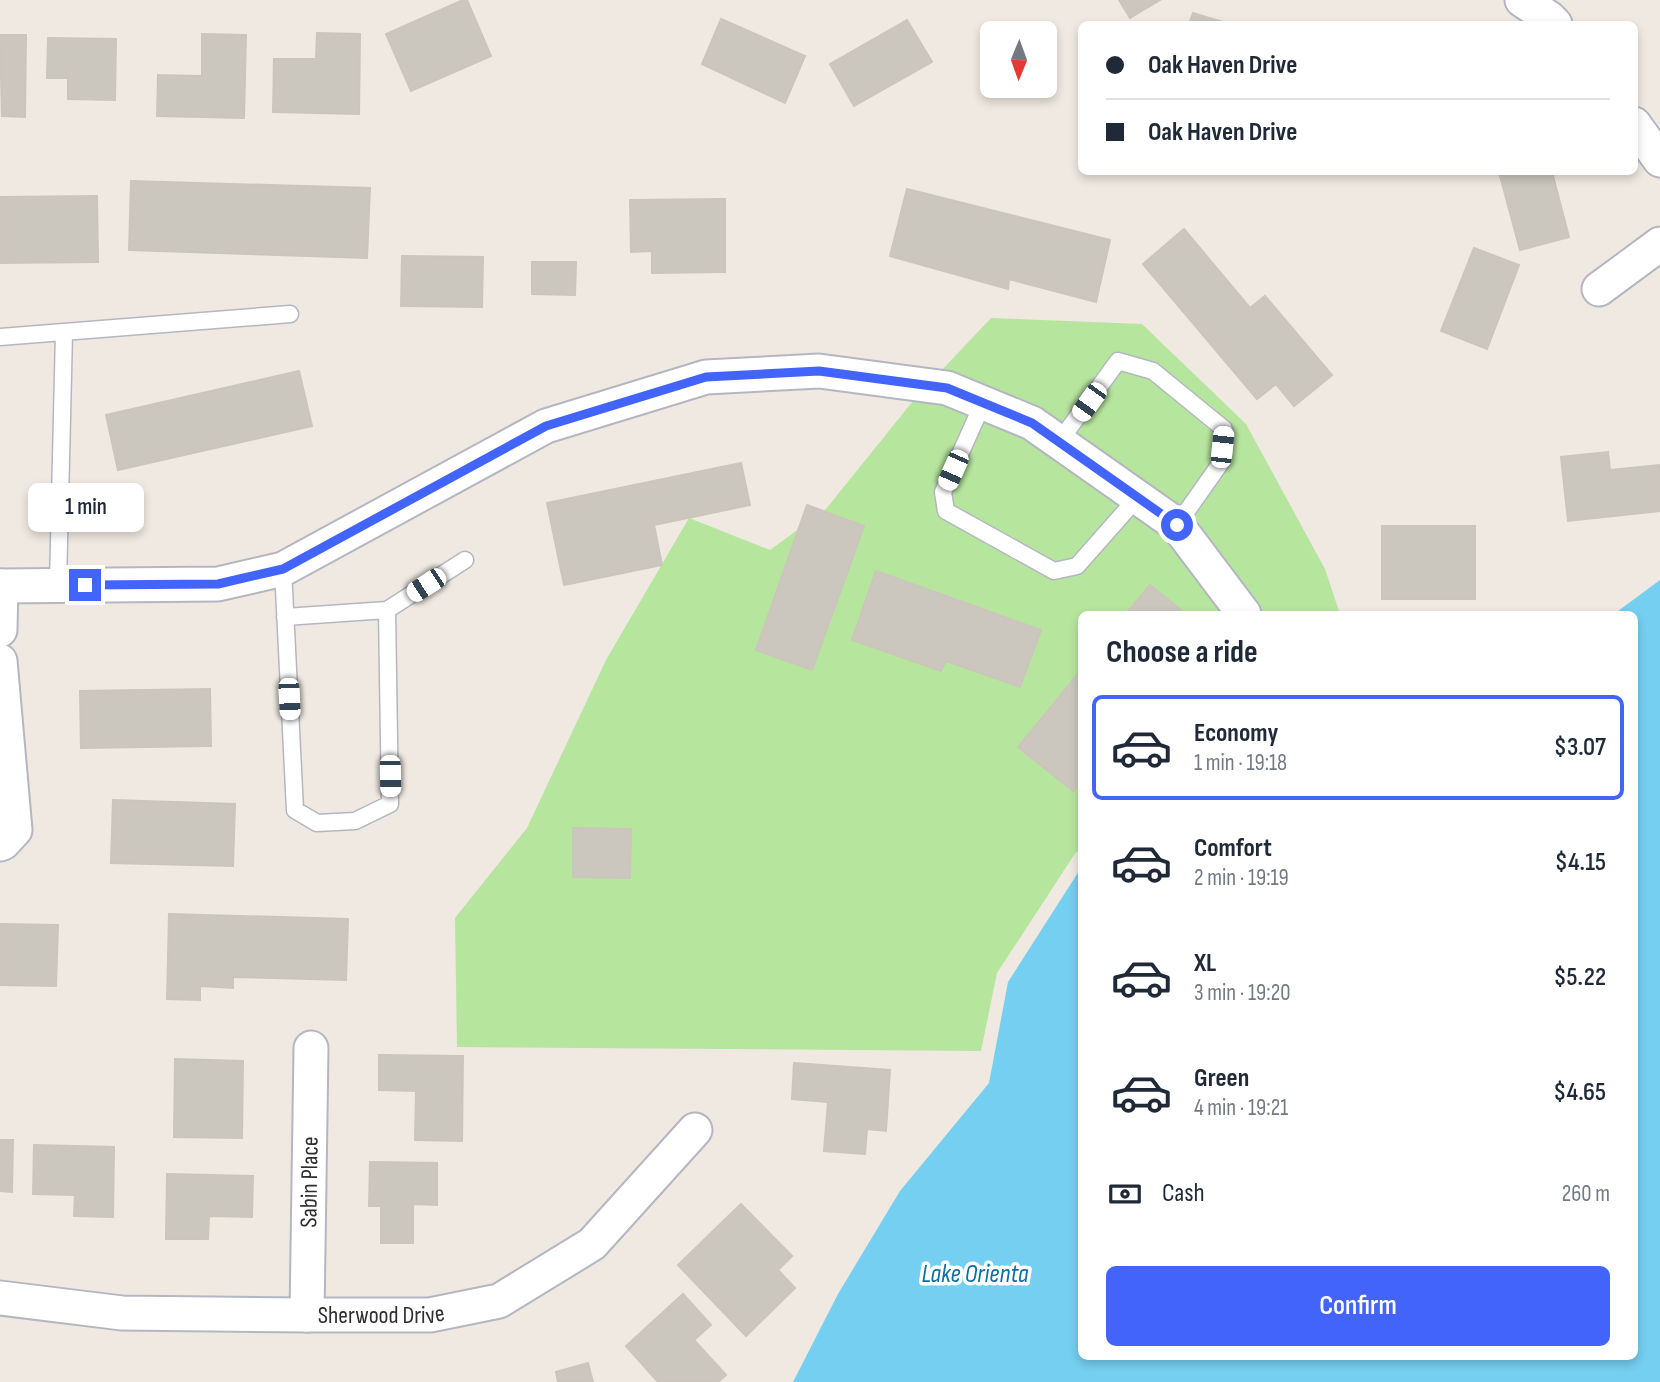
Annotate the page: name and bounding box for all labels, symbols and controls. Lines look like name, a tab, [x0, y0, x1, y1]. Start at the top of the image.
north arrow	[980, 21, 1057, 98]
map controls	[980, 21, 1057, 98]
text: Oak Haven Drive	[1148, 50, 1297, 81]
text: Oak Haven Drive	[1148, 117, 1297, 148]
car	[1069, 379, 1110, 425]
car	[1210, 425, 1235, 469]
car	[935, 447, 972, 493]
callout: 1 min	[27, 484, 143, 532]
text: 1 min	[65, 493, 107, 521]
route start	[1161, 509, 1193, 541]
car	[403, 565, 450, 605]
route end	[69, 569, 101, 601]
text: Choose a ride	[1106, 633, 1258, 672]
car	[278, 677, 301, 721]
icon: car	[1110, 716, 1173, 779]
text: Economy	[1194, 718, 1278, 749]
text: $3.07	[1554, 732, 1606, 763]
text: 1 min · 19:18	[1194, 749, 1287, 777]
car	[380, 755, 401, 797]
icon: car	[1110, 831, 1173, 894]
text: Comfort	[1194, 833, 1272, 864]
text: $4.15	[1555, 847, 1606, 878]
text: 2 min · 19:19	[1194, 864, 1289, 892]
icon: car	[1110, 946, 1173, 1009]
text: XL	[1194, 948, 1216, 979]
text: $5.22	[1553, 962, 1606, 993]
text: 3 min · 19:20	[1194, 979, 1290, 1007]
icon: car	[1110, 1061, 1173, 1124]
text: Green	[1194, 1063, 1249, 1094]
text: $4.65	[1553, 1077, 1606, 1108]
text: 4 min · 19:21	[1194, 1094, 1288, 1122]
street label: Sabin Place	[294, 1136, 325, 1228]
icon: cash	[1106, 1175, 1144, 1213]
text: Cash	[1162, 1178, 1205, 1209]
text: 260 m	[1562, 1180, 1610, 1208]
water label: Lake Orienta	[921, 1259, 1029, 1290]
button: Confirm	[1106, 1266, 1610, 1346]
street label: Sherwood Drive	[318, 1298, 447, 1331]

